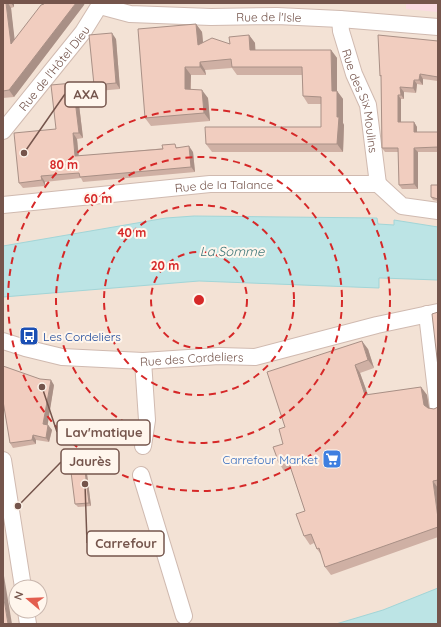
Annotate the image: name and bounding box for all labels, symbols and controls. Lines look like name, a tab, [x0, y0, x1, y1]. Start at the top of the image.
street label: Rue de l'Isle	[236, 8, 302, 25]
street label: Rue de l'Hôtel Dieu	[15, 23, 93, 113]
street label: Rue des Six Moulins	[339, 47, 382, 154]
callout: AXA	[65, 82, 106, 107]
text: AXA	[73, 86, 99, 102]
text: 80 m	[50, 157, 78, 172]
street label: Rue de la Talance	[174, 177, 274, 195]
text: 60 m	[84, 191, 112, 206]
text: 40 m	[118, 225, 146, 240]
water label: La Somme	[200, 243, 265, 259]
text: 20 m	[151, 258, 179, 273]
centre of rings	[192, 293, 206, 307]
bus stop icon: Les Cordeliers	[18, 325, 40, 347]
place label: Les Cordeliers	[43, 329, 121, 344]
street label: Rue des Cordeliers	[139, 348, 244, 369]
callout: Lav'matique	[57, 420, 150, 445]
text: Lav'matique	[65, 424, 143, 440]
supermarket icon: Carrefour Market	[321, 448, 343, 470]
callout: Jaurès	[61, 449, 119, 474]
place label: Carrefour Market	[222, 452, 318, 467]
text: Jaurès	[69, 453, 111, 469]
callout: Carrefour	[87, 531, 164, 556]
text: Carrefour	[95, 535, 157, 551]
north arrow	[8, 579, 48, 619]
text: N	[11, 590, 26, 602]

